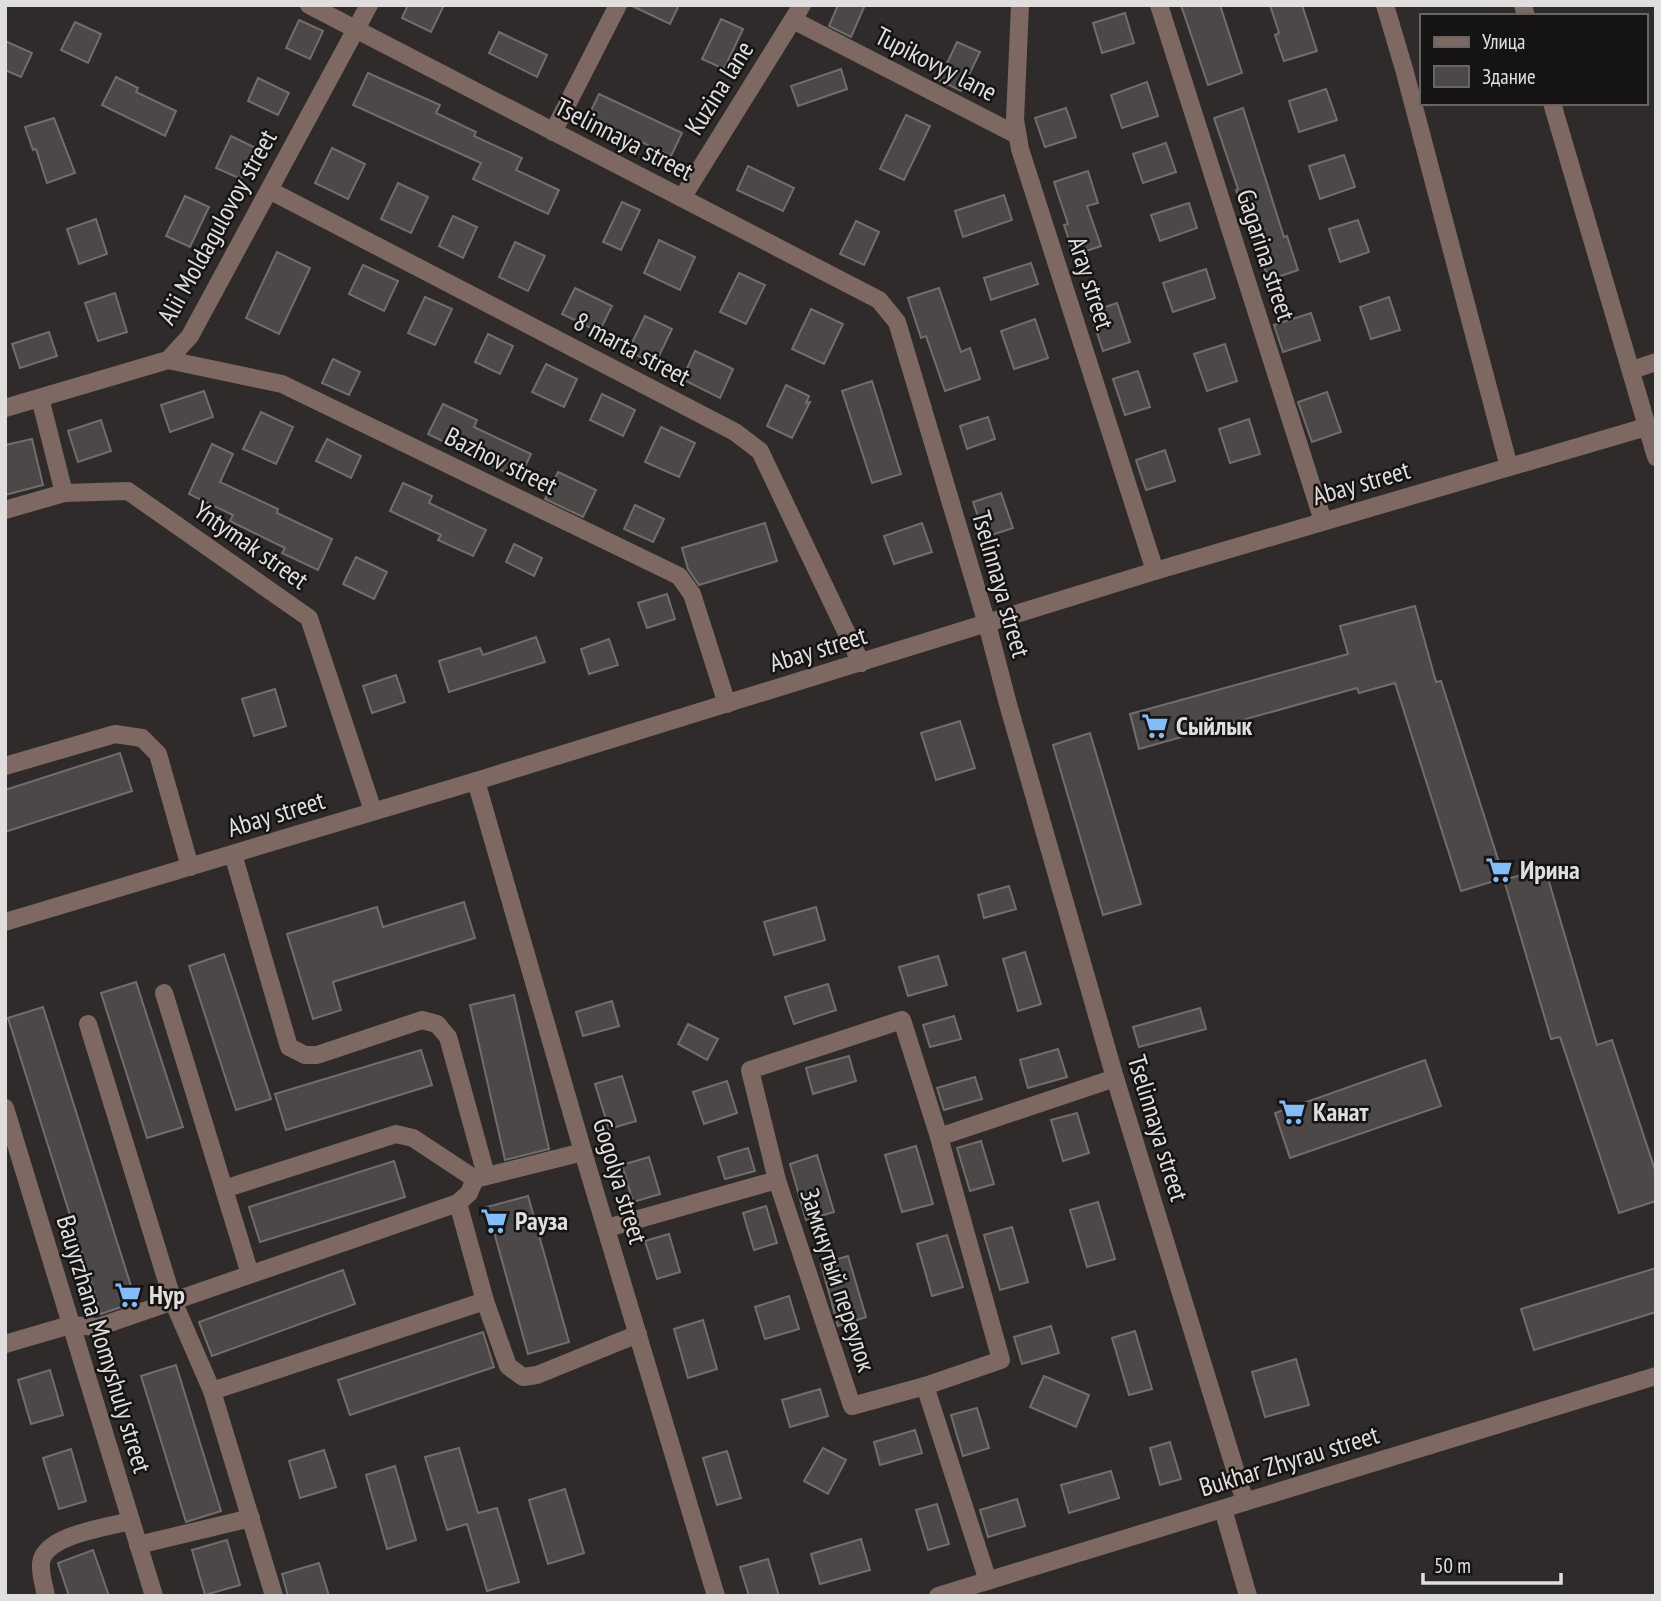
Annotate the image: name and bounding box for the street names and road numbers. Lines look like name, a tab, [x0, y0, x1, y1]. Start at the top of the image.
street label: Tupikovyy lane	[870, 19, 1003, 108]
street label: Kuzina lane	[677, 35, 760, 141]
street label: Tselinnaya street	[549, 90, 699, 188]
street label: Alii Moldagulovoy street	[149, 124, 284, 330]
street label: Gagarina street	[1230, 185, 1303, 325]
street label: Aray street	[1061, 232, 1122, 334]
street label: 8 marta street	[568, 304, 696, 393]
street label: Bazhov street	[440, 419, 563, 502]
street label: Abay street	[1308, 453, 1413, 512]
street label: Yntymak street	[188, 493, 315, 596]
street label: Tselinnaya street	[965, 507, 1038, 661]
street label: Abay street	[765, 618, 870, 679]
street label: Abay street	[223, 783, 328, 844]
street label: Tselinnaya street	[1121, 1051, 1196, 1205]
street label: Gogolya street	[586, 1114, 655, 1248]
street label: Замкнутый переулок	[793, 1184, 884, 1376]
street label: Bauyrzhana Momyshuly street	[50, 1211, 159, 1477]
street label: Bukhar Zhyrau street	[1195, 1418, 1383, 1504]

